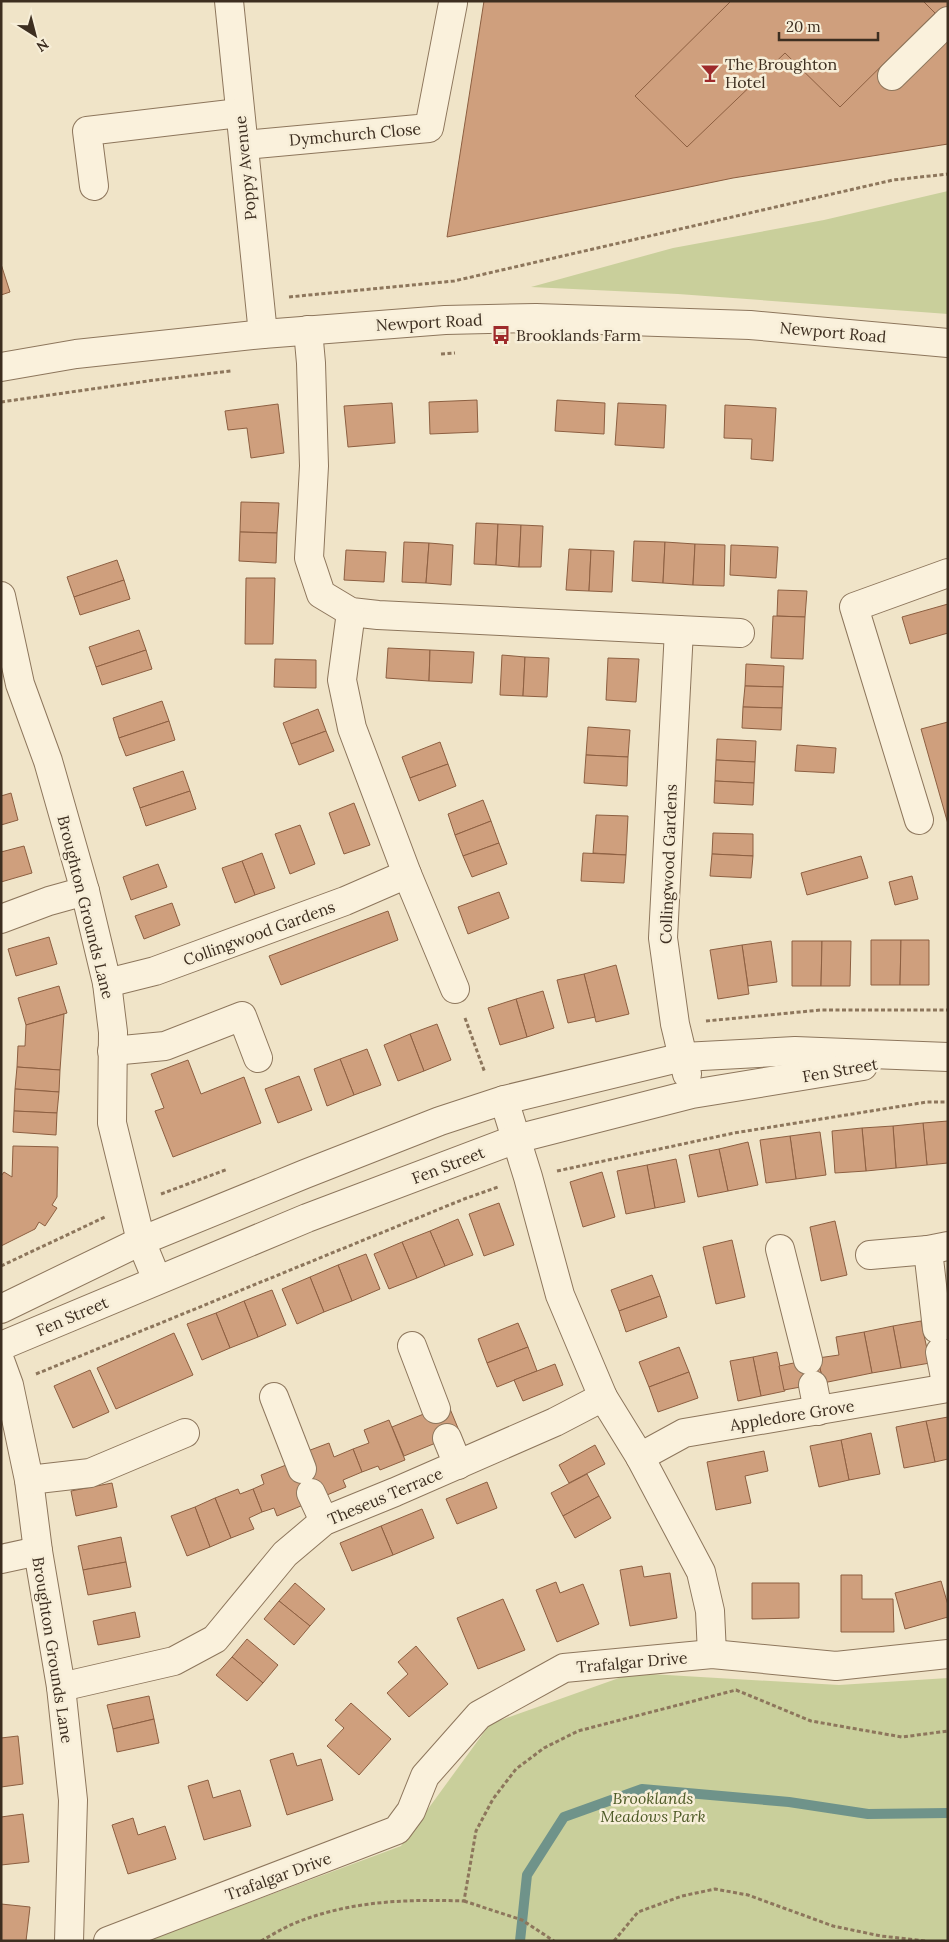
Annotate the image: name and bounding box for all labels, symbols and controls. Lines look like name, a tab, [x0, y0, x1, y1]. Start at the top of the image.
north arrow	[10, 10, 60, 60]
scale bar	[779, 10, 878, 42]
text: 20 m	[786, 17, 821, 36]
text: N	[33, 35, 52, 56]
place label: The Broughton Hotel	[725, 54, 837, 92]
bar icon: The Broughton Hotel	[699, 62, 721, 84]
street label: Poppy Avenue	[230, 115, 260, 221]
street label: Dymchurch Close	[288, 118, 422, 150]
street label: Newport Road	[375, 309, 483, 335]
street label: Newport Road	[779, 317, 888, 347]
bus stop icon: Brooklands Farm	[490, 324, 512, 346]
place label: Brooklands Farm	[516, 325, 641, 345]
street label: Collingwood Gardens	[655, 784, 681, 944]
street label: Broughton Grounds Lane	[53, 813, 119, 1001]
street label: Collingwood Gardens	[180, 896, 338, 970]
street label: Fen Street	[801, 1053, 880, 1086]
street label: Fen Street	[409, 1142, 488, 1188]
street label: Fen Street	[33, 1292, 112, 1340]
street label: Appledore Grove	[727, 1395, 856, 1435]
street label: Theseus Terrace	[324, 1463, 446, 1529]
street label: Broughton Grounds Lane	[28, 1555, 78, 1745]
street label: Trafalgar Drive	[576, 1647, 689, 1677]
park label: Brooklands Meadows Park	[600, 1788, 706, 1826]
street label: Trafalgar Drive	[222, 1847, 334, 1904]

